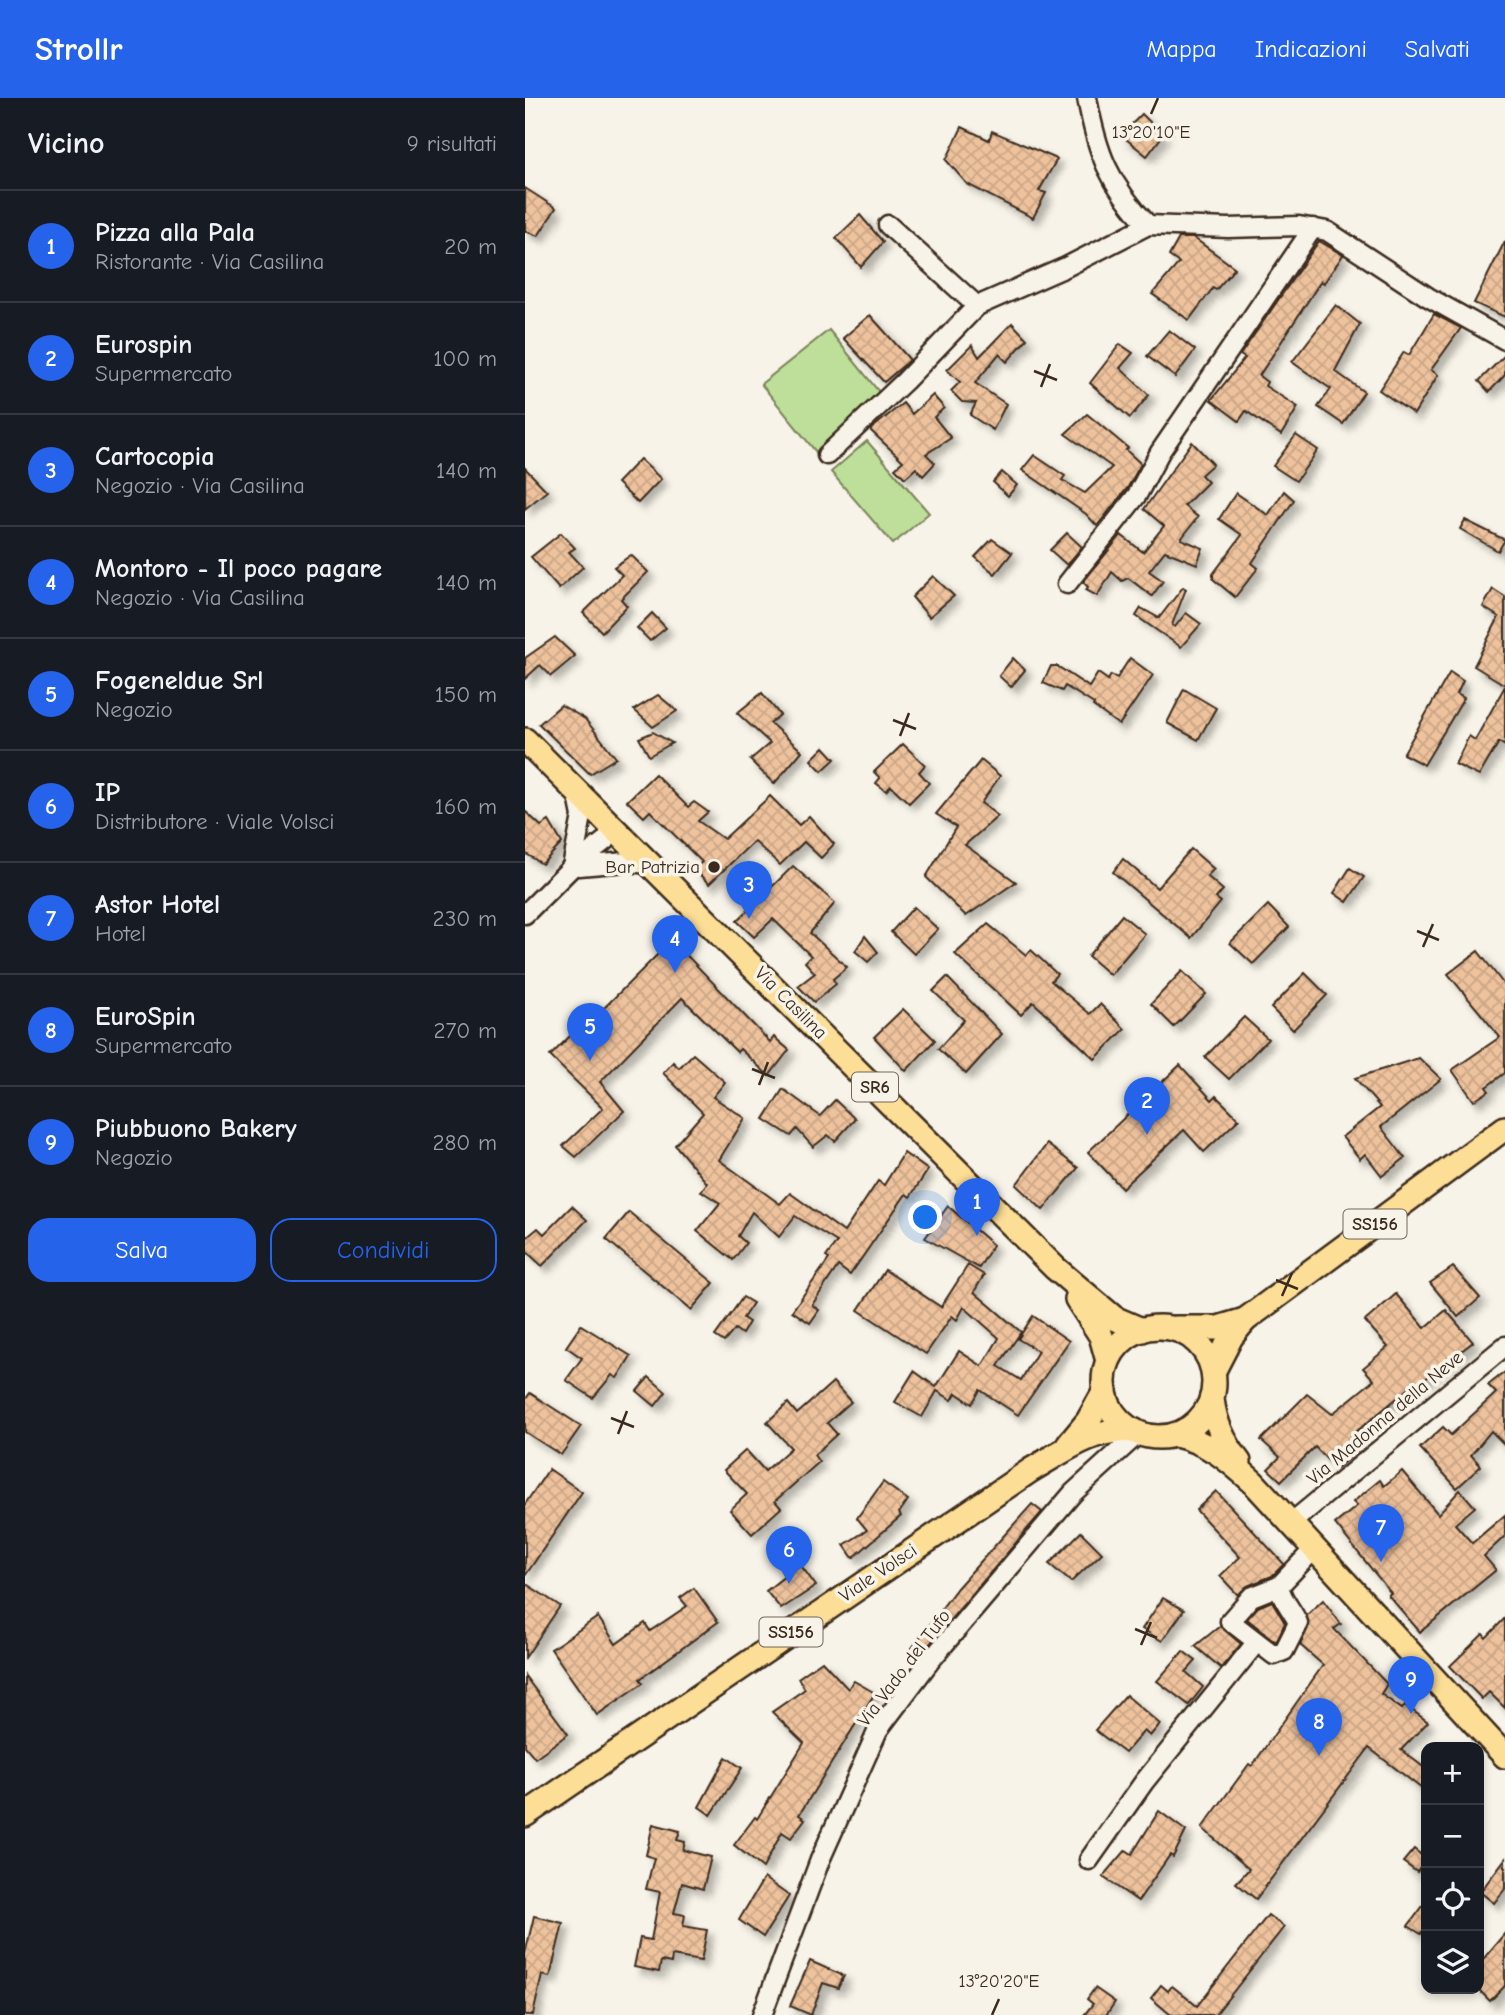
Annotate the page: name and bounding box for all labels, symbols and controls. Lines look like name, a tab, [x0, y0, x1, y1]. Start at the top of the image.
text: Strollr	[35, 30, 123, 68]
text: Mappa	[1146, 35, 1217, 63]
text: Indicazioni	[1255, 35, 1367, 63]
text: Salvati	[1405, 35, 1470, 63]
text: 13°20'10"E	[1112, 122, 1190, 143]
text: Vicino	[28, 126, 105, 161]
text: 9 risultati	[407, 130, 497, 157]
text: Pizza alla Pala	[95, 218, 255, 248]
text: 1	[46, 233, 56, 260]
text: 20 m	[444, 233, 497, 260]
text: Ristorante · Via Casilina	[95, 248, 324, 275]
text: Eurospin	[95, 330, 192, 360]
text: 2	[45, 345, 57, 372]
text: 100 m	[433, 345, 497, 372]
text: Supermercato	[95, 360, 232, 387]
text: Cartocopia	[95, 442, 214, 472]
text: 3	[45, 457, 57, 484]
text: 140 m	[436, 457, 497, 484]
text: Negozio · Via Casilina	[95, 472, 305, 499]
text: Montoro - Il poco pagare	[95, 554, 382, 584]
text: 4	[46, 569, 56, 596]
text: 140 m	[436, 569, 497, 596]
text: Negozio · Via Casilina	[95, 584, 305, 611]
text: Fogeneldue Srl	[95, 666, 263, 696]
text: 5	[45, 681, 57, 708]
text: 150 m	[435, 681, 497, 708]
text: Negozio	[95, 696, 173, 723]
text: IP	[95, 778, 120, 808]
text: 6	[45, 793, 57, 820]
text: 160 m	[435, 793, 497, 820]
text: Distributore · Viale Volsci	[95, 808, 335, 835]
place label: Bar Patrizia	[605, 856, 700, 878]
marker: Bar Patrizia	[706, 859, 722, 875]
pin: 3	[726, 861, 772, 919]
text: Astor Hotel	[95, 890, 220, 920]
text: 7	[46, 905, 56, 932]
text: 230 m	[433, 905, 497, 932]
pin: 4	[652, 915, 698, 973]
text: Hotel	[95, 920, 146, 947]
street label: Via Casilina	[750, 962, 832, 1044]
text: EuroSpin	[95, 1002, 196, 1032]
pin: 5	[567, 1003, 613, 1061]
text: 8	[45, 1017, 57, 1044]
text: 270 m	[433, 1017, 497, 1044]
text: Supermercato	[95, 1032, 232, 1059]
road number: SR6	[852, 1072, 898, 1102]
pin: 2	[1124, 1077, 1170, 1135]
text: Piubbuono Bakery	[95, 1114, 297, 1144]
text: 9	[45, 1129, 57, 1156]
text: 280 m	[432, 1129, 497, 1156]
text: Negozio	[95, 1144, 173, 1171]
pin: 1	[954, 1178, 1000, 1236]
your location	[908, 1200, 942, 1234]
road number: SS156	[1343, 1210, 1407, 1238]
button: Salva	[28, 1218, 256, 1282]
button: Condividi	[270, 1218, 497, 1282]
street label: Via Madonna della Neve	[1303, 1346, 1467, 1490]
pin: 7	[1358, 1504, 1404, 1562]
pin: 6	[766, 1526, 812, 1584]
street label: Viale Volsci	[835, 1539, 921, 1607]
street label: Via Vado del Tufo	[853, 1605, 955, 1731]
road number: SS156	[759, 1618, 823, 1646]
pin: 9	[1388, 1656, 1434, 1714]
pin: 8	[1296, 1698, 1342, 1756]
map controls	[1421, 1742, 1484, 1994]
button: +	[1421, 1742, 1484, 1805]
button: −	[1421, 1805, 1484, 1868]
button: locate	[1421, 1868, 1484, 1931]
button: layers	[1421, 1931, 1484, 1994]
text: 13°20'20"E	[959, 1971, 1040, 1992]

